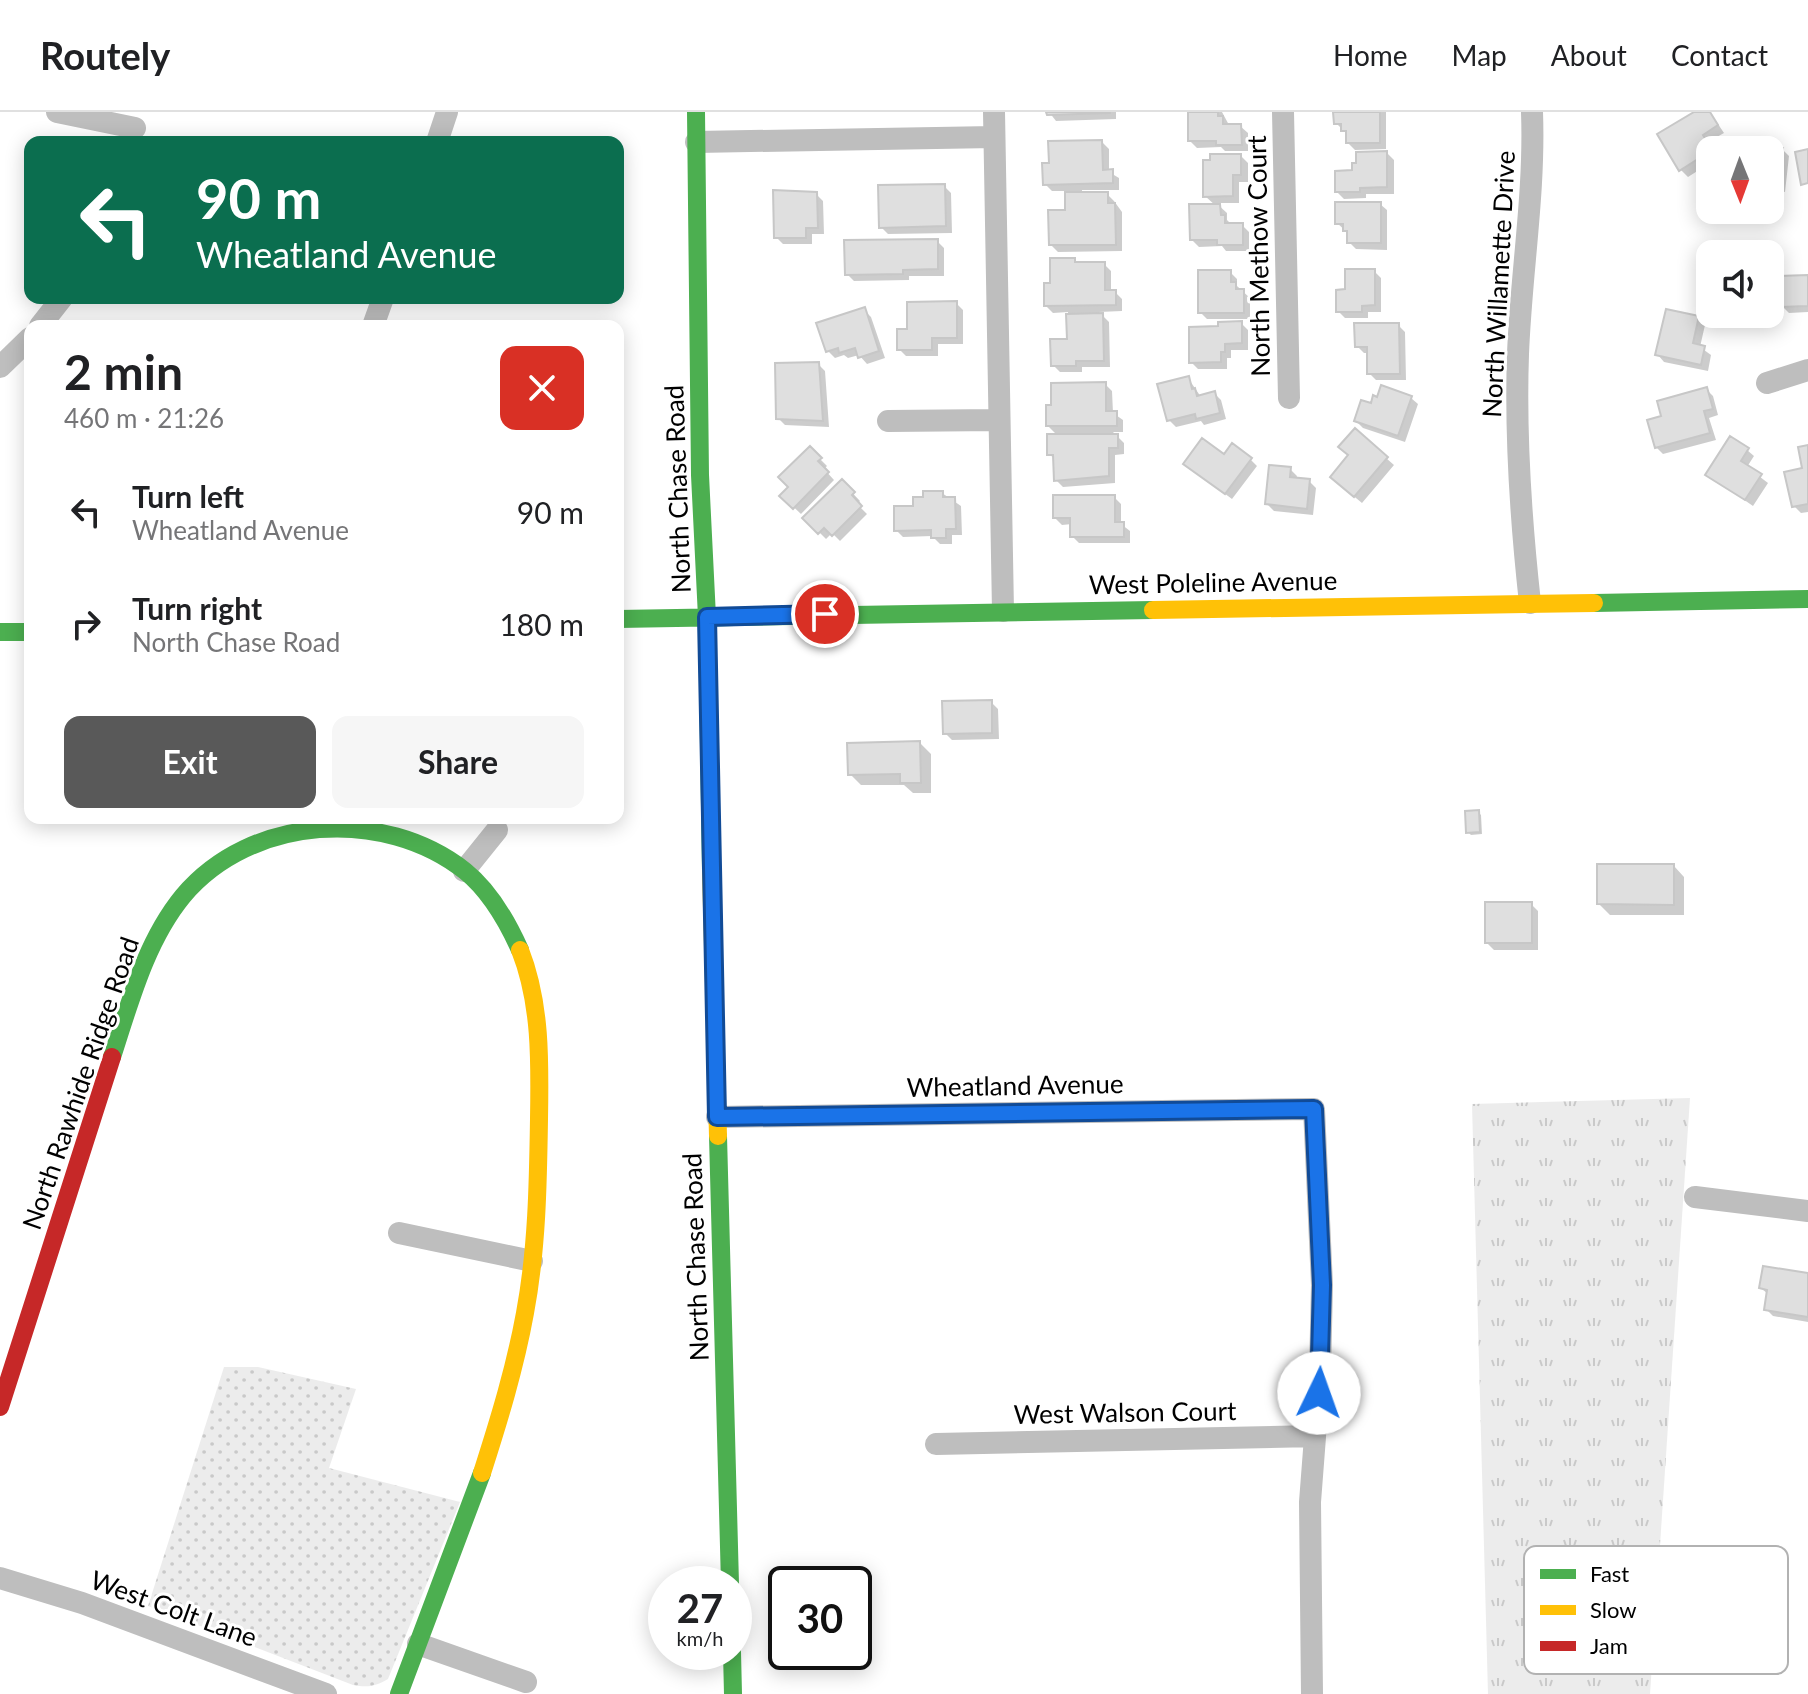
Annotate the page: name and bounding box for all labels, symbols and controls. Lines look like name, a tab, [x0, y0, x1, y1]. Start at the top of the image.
text: Routely	[40, 32, 170, 78]
text: Home	[1333, 38, 1408, 72]
text: Map	[1452, 38, 1507, 72]
text: About	[1551, 38, 1627, 72]
text: Contact	[1671, 38, 1768, 72]
street label: North Methow Court	[1240, 134, 1276, 377]
north arrow	[1696, 136, 1784, 224]
map controls	[1696, 136, 1784, 328]
street label: North Willamette Drive	[1475, 150, 1521, 418]
text: 90 m	[196, 164, 321, 231]
icon: left	[64, 168, 168, 272]
text: Wheatland Avenue	[196, 232, 497, 276]
button: sound	[1696, 240, 1784, 328]
text: 2 min	[64, 343, 183, 400]
button: close	[500, 346, 584, 430]
street label: North Chase Road	[657, 384, 697, 594]
text: 460 m · 21:26	[64, 402, 224, 434]
text: Turn left	[132, 478, 244, 514]
icon: left	[64, 490, 108, 534]
text: 90 m	[517, 494, 584, 530]
text: Wheatland Avenue	[132, 514, 349, 546]
street label: West Poleline Avenue	[1089, 564, 1337, 600]
pin	[791, 580, 859, 648]
text: Turn right	[132, 590, 262, 626]
icon: arrive	[803, 592, 847, 636]
icon: right	[64, 602, 108, 646]
text: 180 m	[499, 606, 584, 642]
text: North Chase Road	[132, 626, 340, 658]
button: Exit	[64, 716, 316, 808]
button: Share	[332, 716, 584, 808]
street label: North Rawhide Ridge Road	[15, 932, 145, 1234]
street label: Wheatland Avenue	[906, 1067, 1124, 1103]
street label: North Chase Road	[675, 1152, 715, 1362]
position arrow	[1277, 1351, 1361, 1435]
street label: West Walson Court	[1013, 1394, 1237, 1430]
legend	[1524, 1546, 1788, 1674]
text: Fast	[1590, 1560, 1629, 1587]
street label: West Colt Lane	[86, 1563, 262, 1653]
speed limit sign: 30	[768, 1566, 872, 1670]
text: 27	[677, 1584, 723, 1632]
text: Slow	[1590, 1596, 1637, 1623]
text: km/h	[677, 1626, 723, 1650]
text: Jam	[1590, 1632, 1628, 1659]

